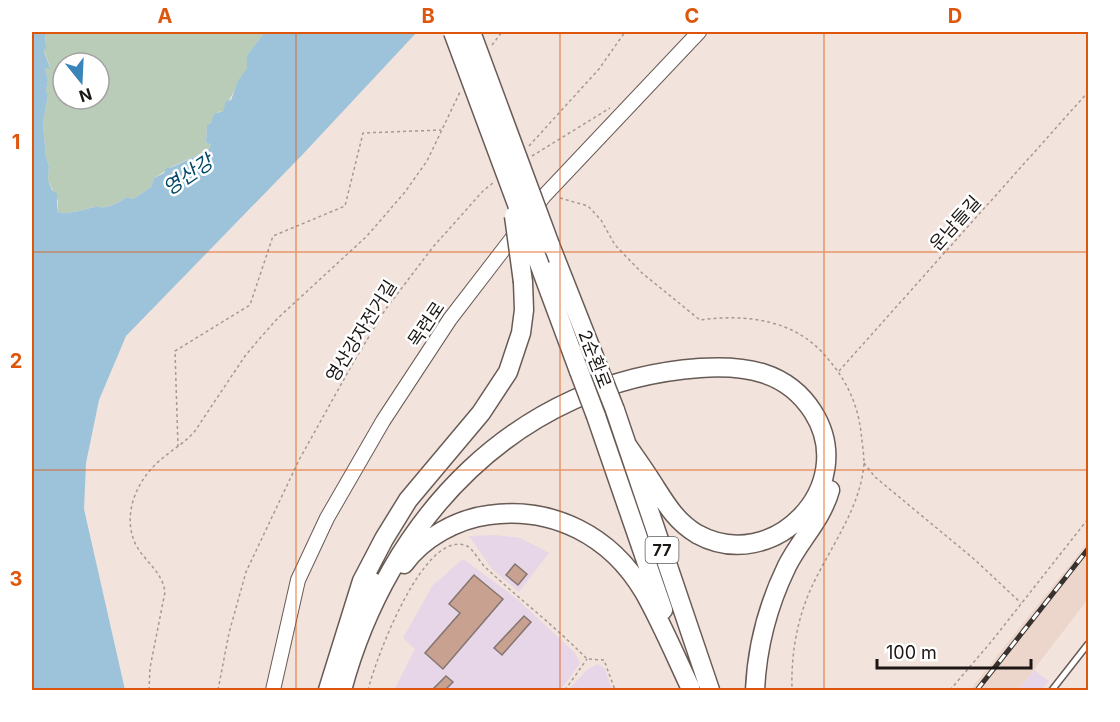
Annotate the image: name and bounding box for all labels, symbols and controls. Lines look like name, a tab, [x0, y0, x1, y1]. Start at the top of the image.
text: A	[158, 4, 173, 28]
text: B	[421, 4, 435, 28]
text: C	[685, 4, 699, 28]
text: D	[948, 4, 962, 28]
north arrow	[51, 51, 111, 111]
text: N	[77, 84, 95, 107]
text: 1	[12, 130, 20, 154]
water label: 영산강	[158, 148, 220, 200]
street label: 운남들길	[925, 191, 985, 255]
street label: 영산강자전거길	[321, 276, 401, 386]
street label: 목련로	[403, 298, 449, 350]
street label: 2순환로	[574, 327, 616, 391]
text: 2	[10, 349, 22, 373]
road number: 77	[646, 537, 678, 563]
text: 3	[10, 567, 22, 591]
scale bar	[877, 632, 1032, 670]
text: 100 m	[886, 642, 937, 663]

